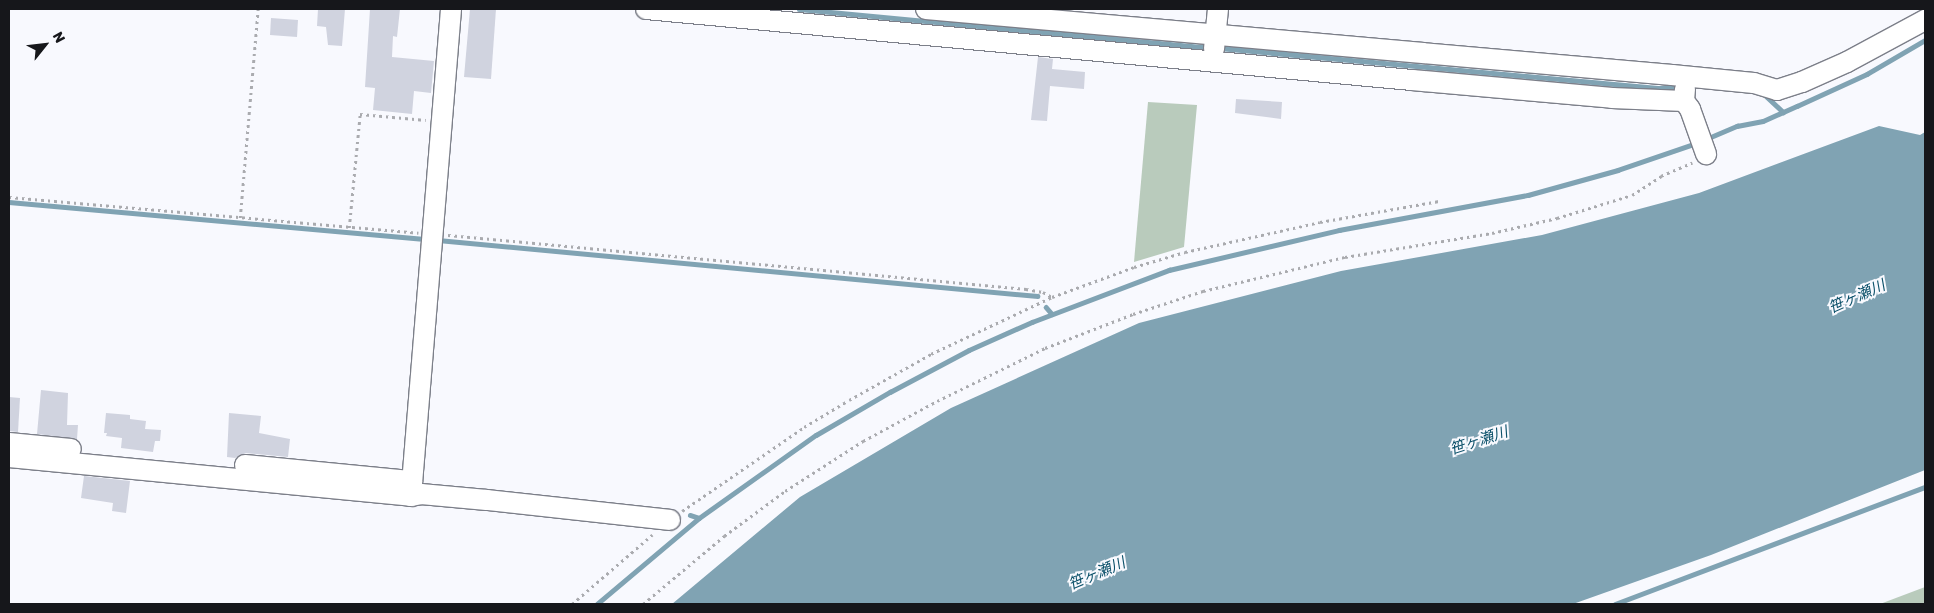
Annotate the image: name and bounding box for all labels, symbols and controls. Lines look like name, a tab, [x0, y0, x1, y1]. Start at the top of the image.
north arrow	[20, 20, 70, 70]
text: N	[49, 29, 68, 46]
water label: 笹ヶ瀬川	[1826, 277, 1888, 317]
water label: 笹ヶ瀬川	[1448, 423, 1510, 459]
water label: 笹ヶ瀬川	[1066, 554, 1128, 594]

